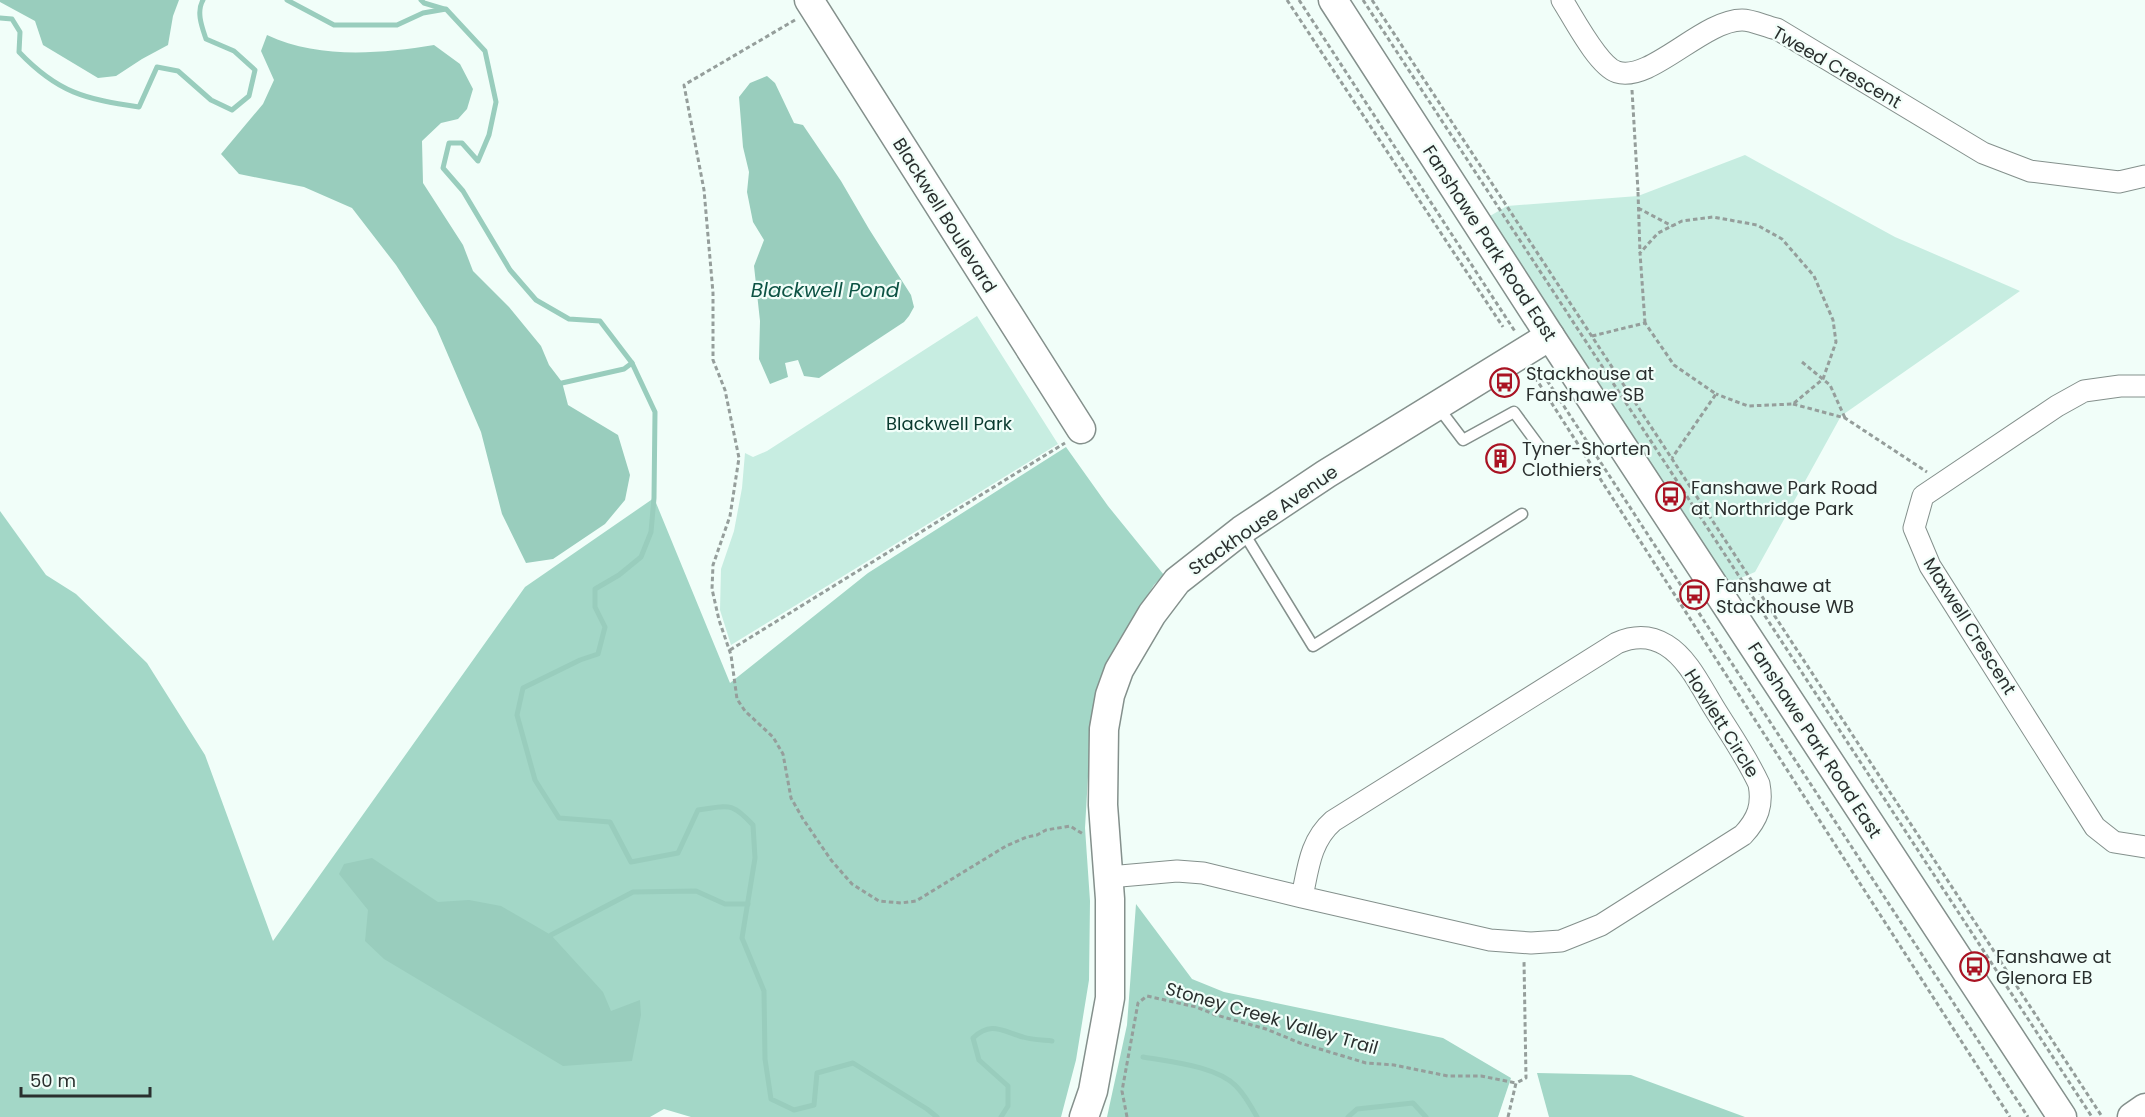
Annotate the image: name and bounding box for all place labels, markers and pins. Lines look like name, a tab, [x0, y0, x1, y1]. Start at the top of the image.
place label: Stackhouse at Fanshawe SB	[1526, 361, 1654, 407]
bus stop icon: Stackhouse at Fanshawe SB	[1489, 367, 1521, 399]
place label: Tyner-Shorten Clothiers	[1522, 436, 1651, 482]
building icon: Tyner-Shorten Clothiers	[1485, 442, 1517, 474]
place label: Fanshawe Park Road at Northridge Park	[1691, 475, 1878, 521]
bus stop icon: Fanshawe Park Road at Northridge Park	[1654, 481, 1686, 513]
place label: Fanshawe at Stackhouse WB	[1716, 573, 1854, 619]
bus stop icon: Fanshawe at Stackhouse WB	[1679, 579, 1711, 611]
place label: Fanshawe at Glenora EB	[1996, 944, 2111, 990]
bus stop icon: Fanshawe at Glenora EB	[1959, 950, 1991, 982]

